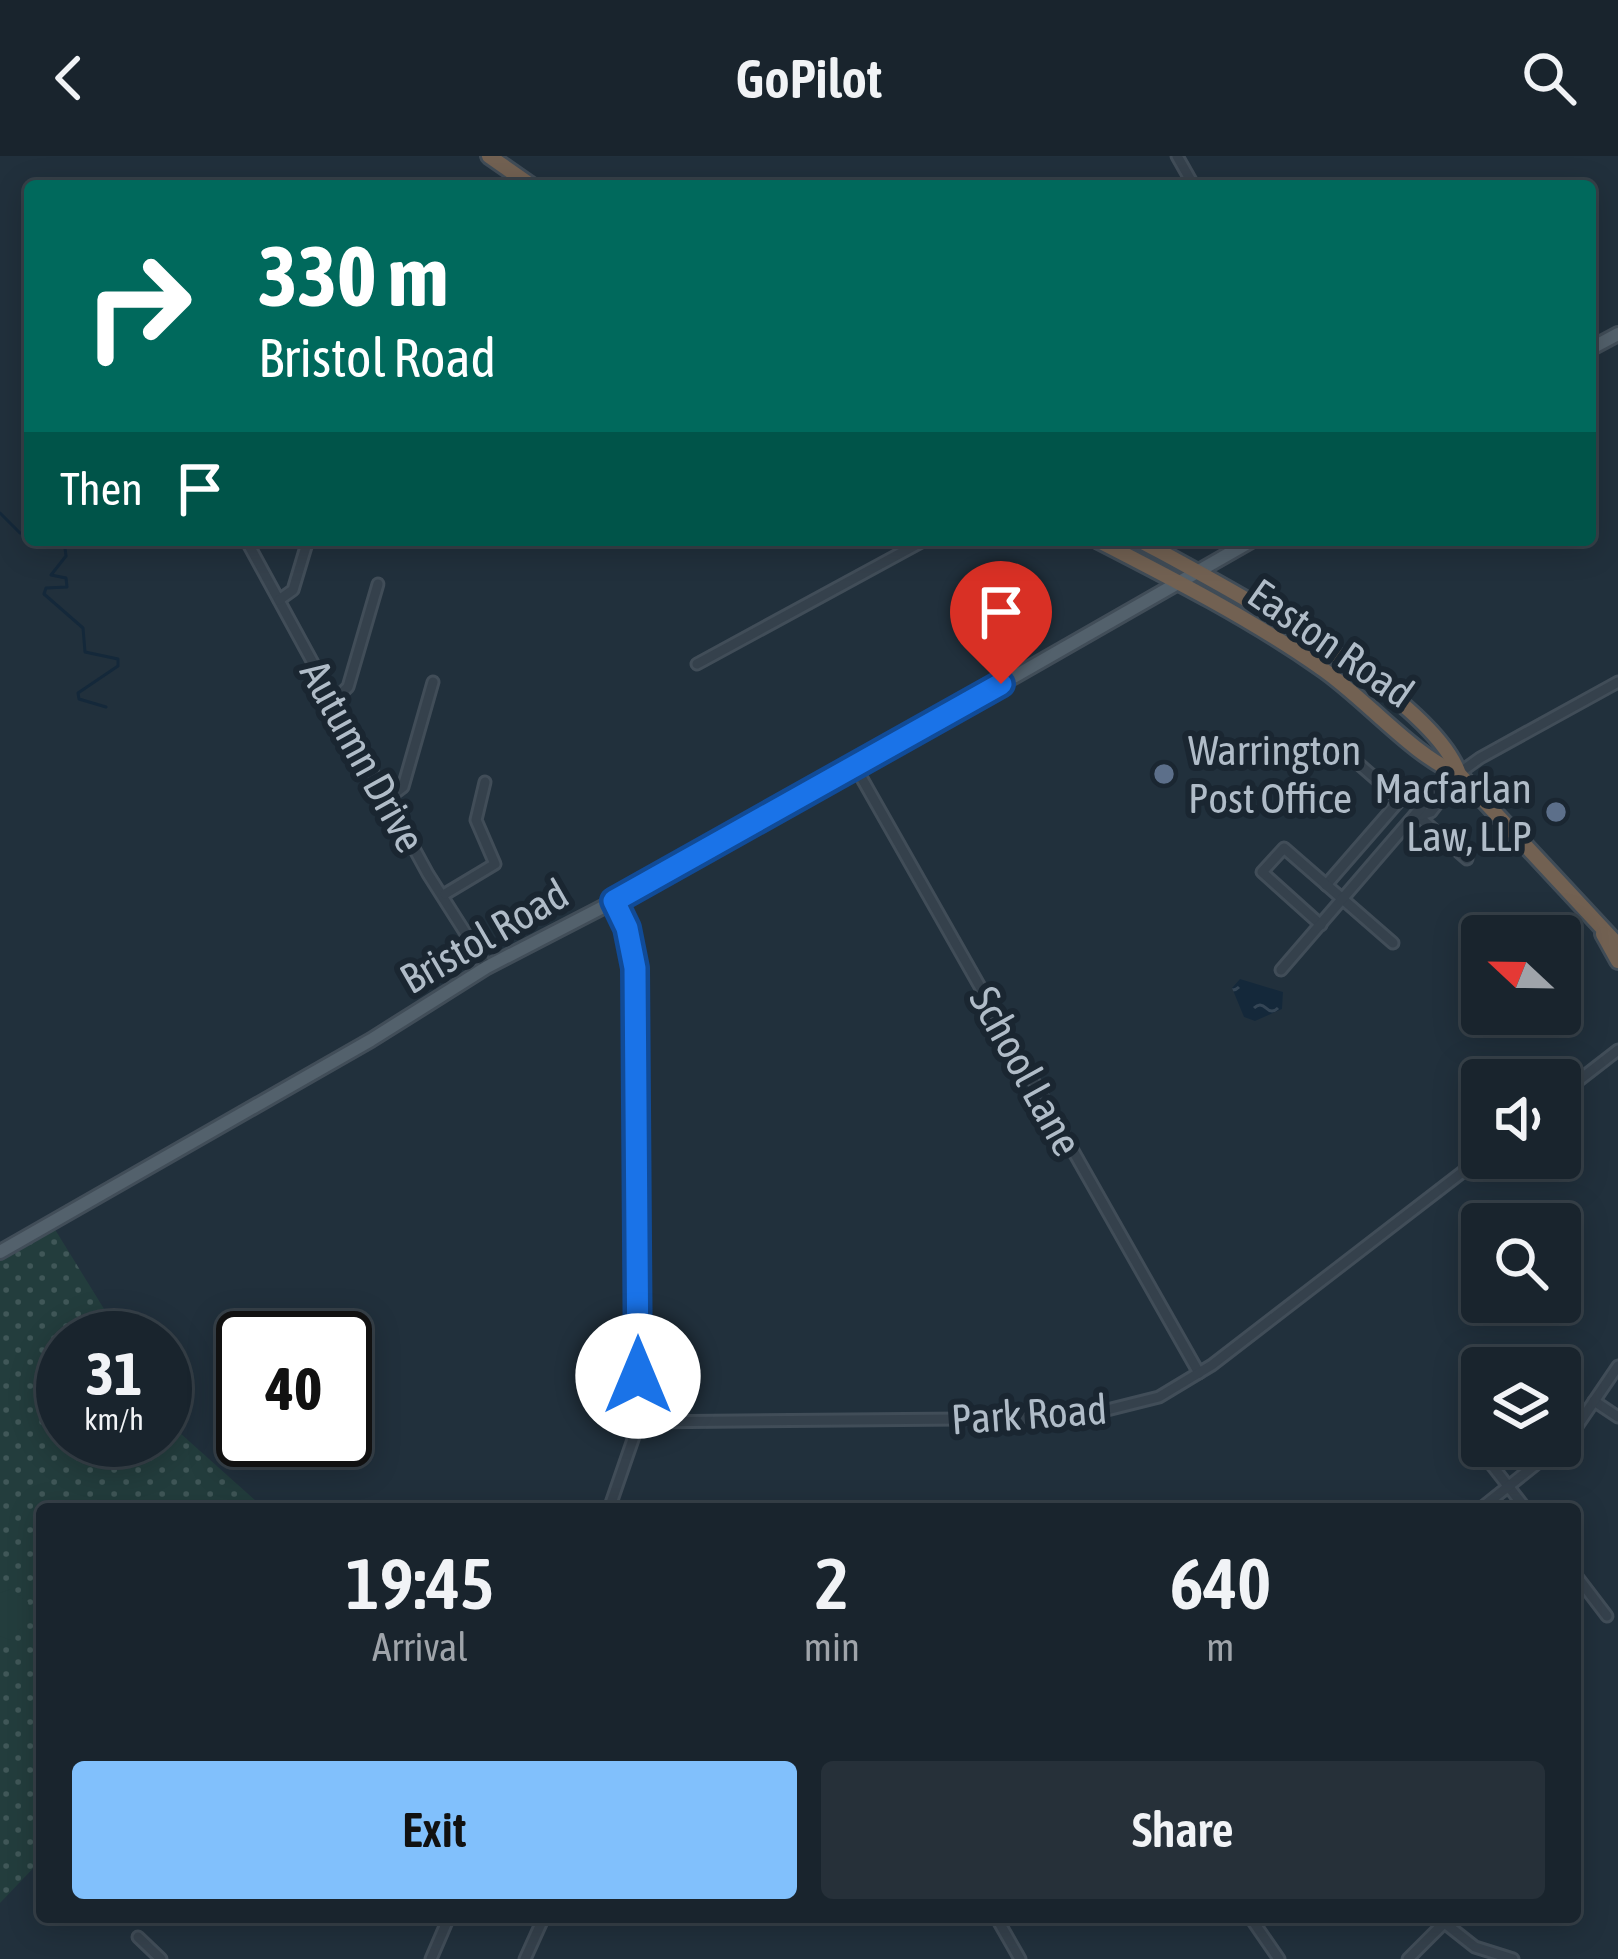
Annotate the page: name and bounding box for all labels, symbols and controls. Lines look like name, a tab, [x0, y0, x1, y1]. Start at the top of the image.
icon: back	[36, 45, 102, 111]
icon: search	[1516, 45, 1582, 111]
text: GoPilot	[736, 48, 882, 109]
icon: right	[60, 228, 216, 384]
text: 330 m	[258, 228, 448, 324]
text: Bristol Road	[258, 327, 496, 388]
icon: arrive	[167, 456, 233, 522]
text: Then	[60, 463, 143, 515]
pin	[950, 561, 1052, 684]
street label: Easton Road	[1239, 569, 1423, 717]
icon: arrive	[968, 579, 1034, 645]
street label: Autumn Drive	[291, 652, 435, 860]
place label: Warrington Post Office	[1188, 726, 1361, 822]
marker: Warrington Post Office	[1151, 761, 1177, 787]
place label: Macfarlan Law, LLP	[1374, 764, 1532, 860]
marker: Macfarlan Law, LLP	[1543, 799, 1569, 825]
street label: Bristol Road	[392, 869, 576, 1003]
north arrow	[1461, 915, 1581, 1035]
map controls	[1461, 915, 1581, 1467]
street label: School Lane	[960, 978, 1092, 1164]
button: sound	[1461, 1059, 1581, 1179]
button: search	[1461, 1203, 1581, 1323]
speed limit sign: 40	[216, 1311, 372, 1467]
position arrow	[575, 1313, 701, 1439]
text: 31	[86, 1339, 142, 1408]
button: layers	[1461, 1347, 1581, 1467]
street label: Park Road	[949, 1385, 1109, 1443]
text: km/h	[84, 1402, 144, 1436]
text: 19:45	[346, 1542, 494, 1624]
text: 2	[815, 1542, 849, 1624]
text: 640	[1170, 1542, 1271, 1624]
text: Arrival	[372, 1625, 468, 1669]
text: min	[804, 1625, 860, 1669]
text: m	[1206, 1625, 1234, 1669]
button: Exit	[72, 1761, 797, 1899]
button: Share	[821, 1761, 1545, 1899]

